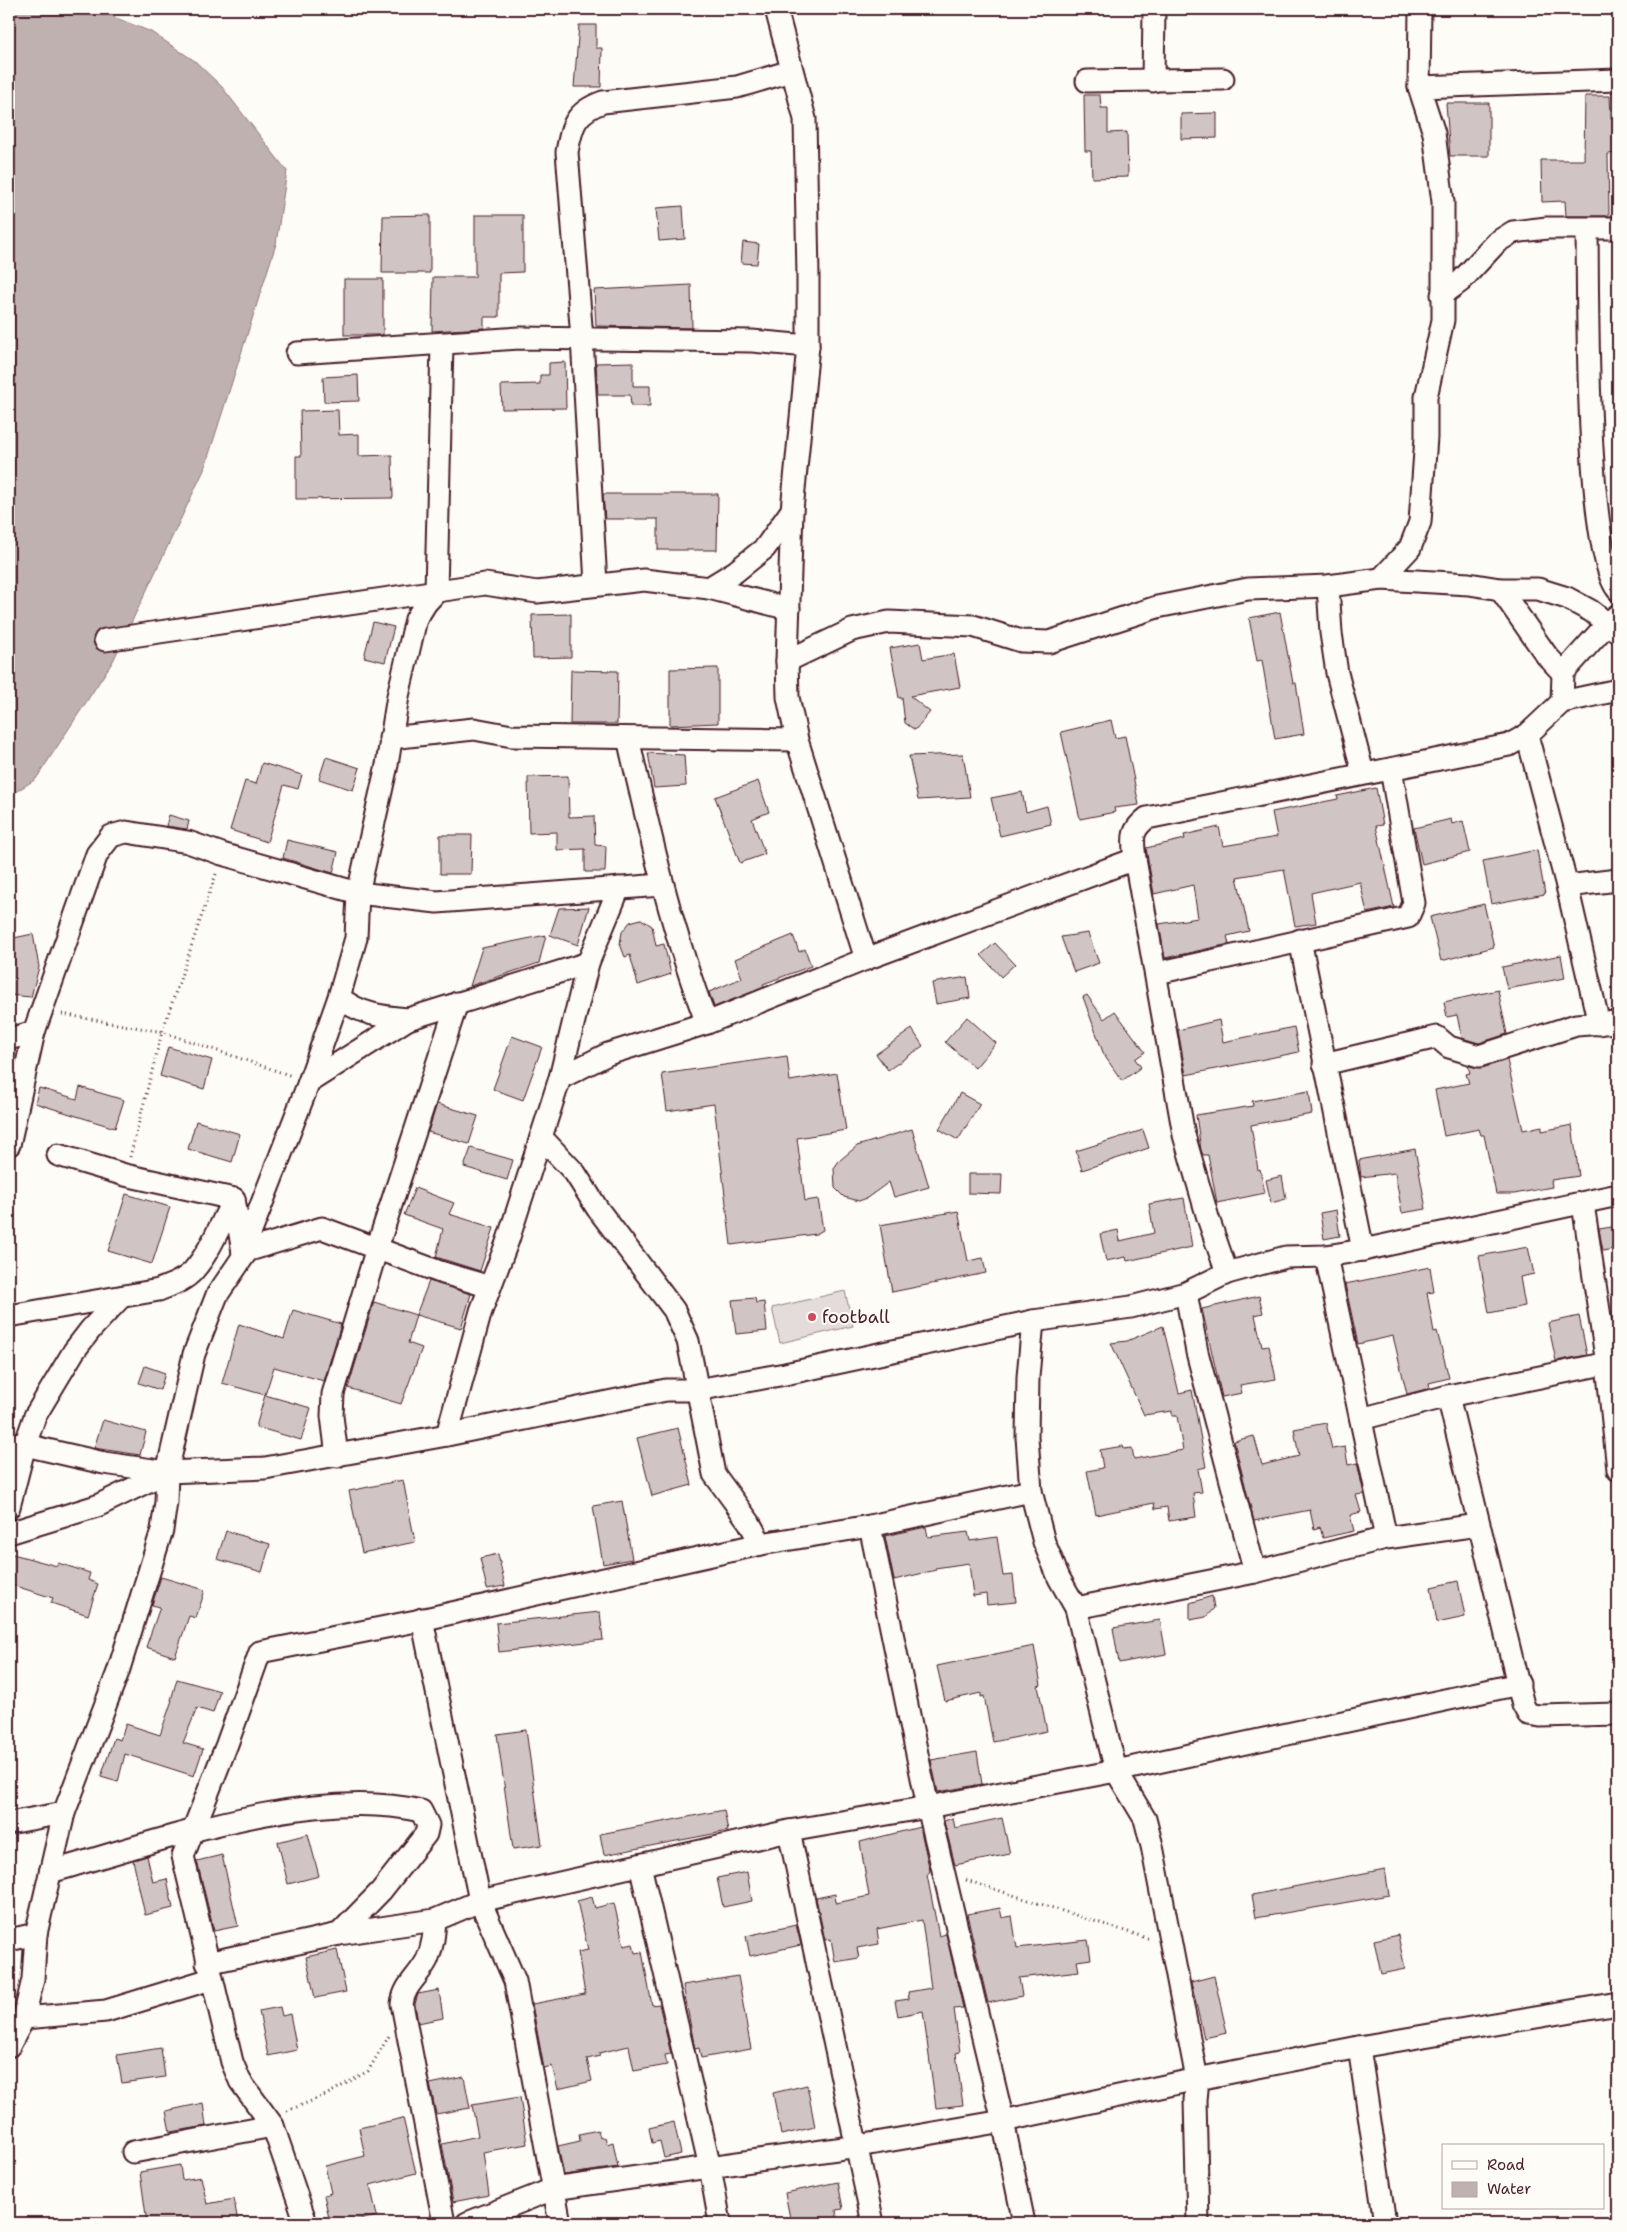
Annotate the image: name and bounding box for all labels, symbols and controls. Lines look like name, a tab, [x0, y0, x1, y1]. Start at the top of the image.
place label: football	[822, 1305, 890, 1329]
marker: football	[806, 1311, 818, 1323]
legend	[1442, 2144, 1604, 2210]
text: Road	[1487, 2155, 1525, 2175]
text: Water	[1487, 2179, 1531, 2199]

